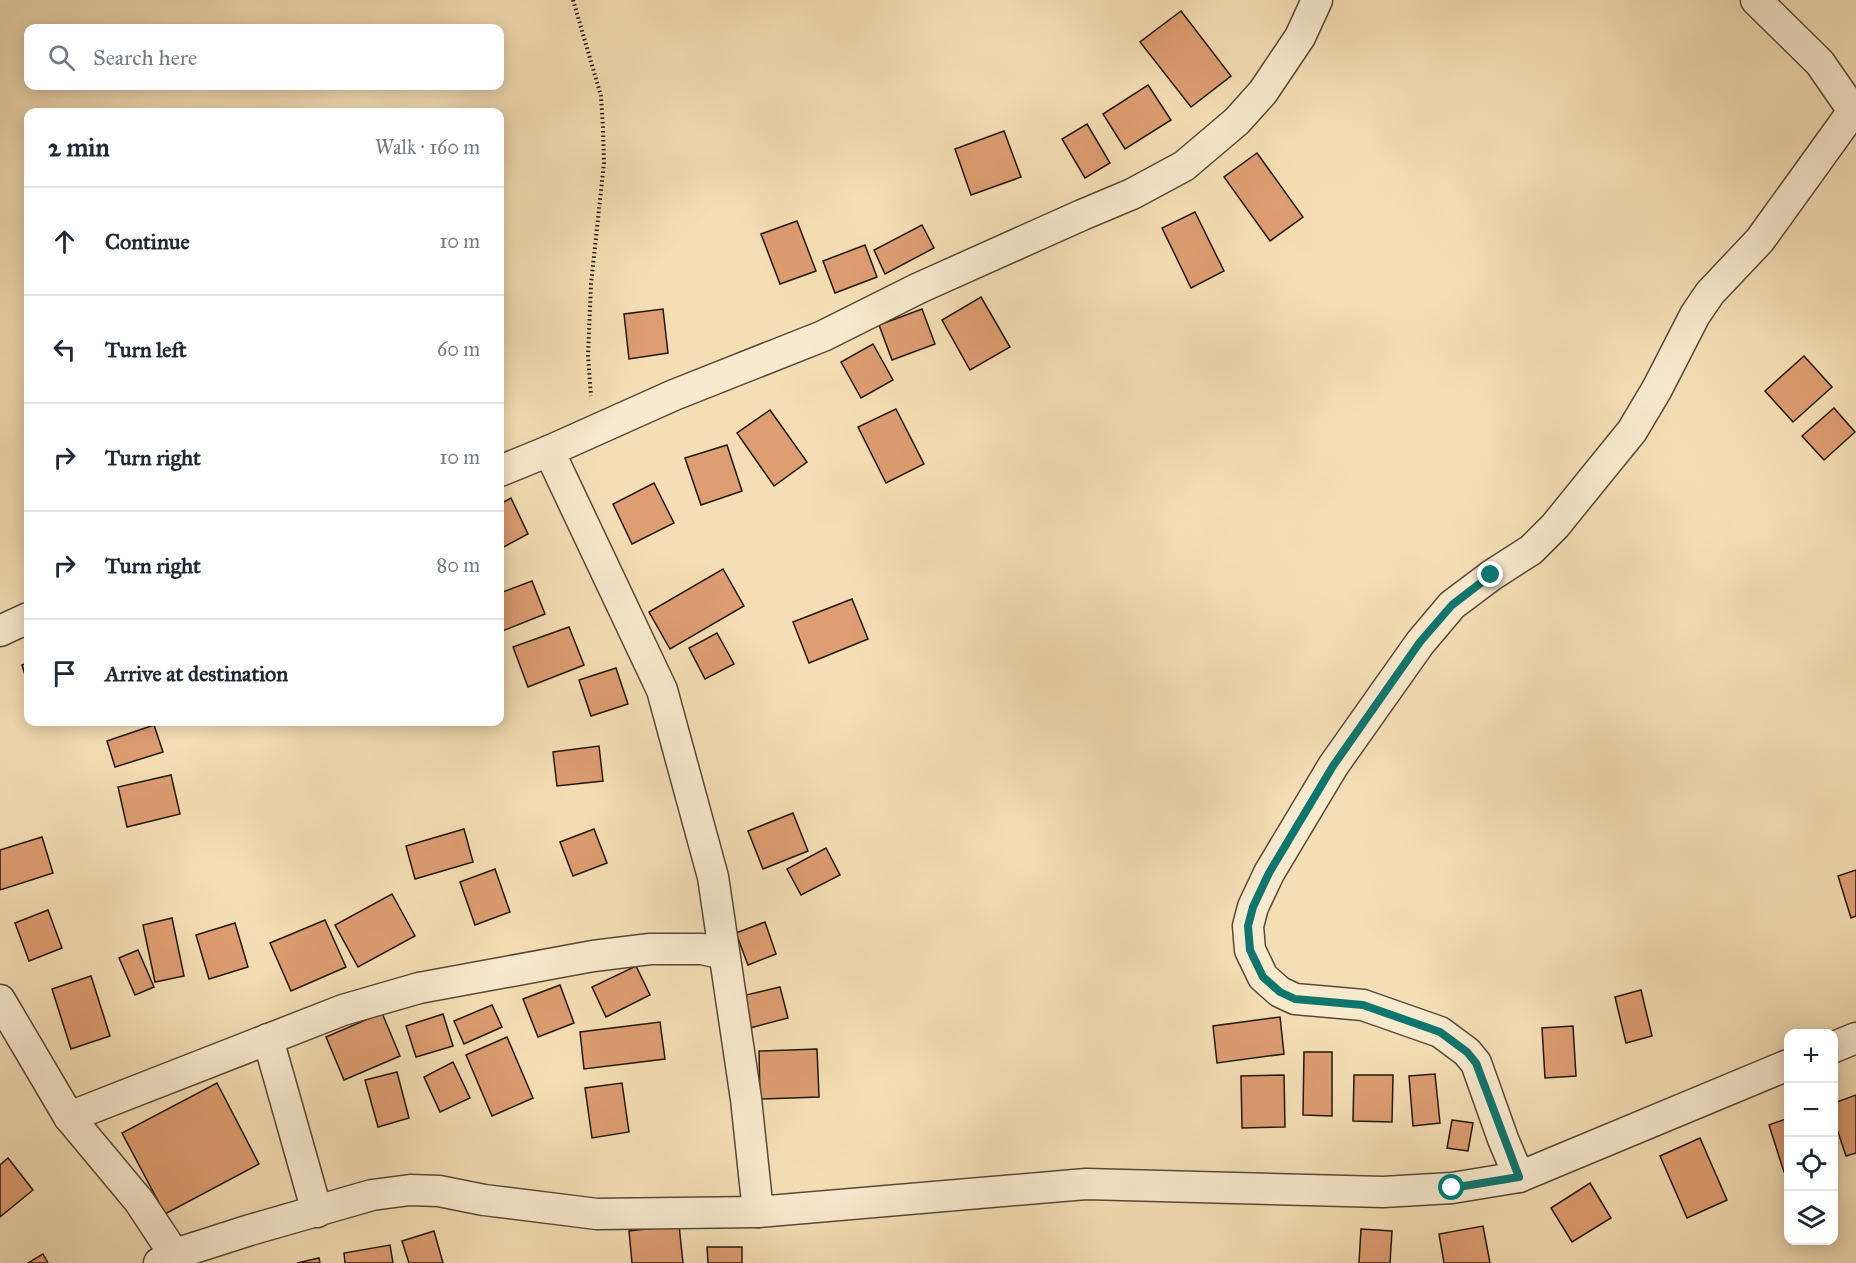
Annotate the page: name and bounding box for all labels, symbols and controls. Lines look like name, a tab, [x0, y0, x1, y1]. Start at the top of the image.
search box	[24, 24, 504, 90]
icon: search	[45, 41, 78, 74]
text: Search here	[93, 44, 197, 71]
text: 2 min	[48, 131, 109, 163]
text: Walk · 160 m	[375, 135, 480, 159]
icon: ahead	[48, 225, 81, 258]
text: Continue	[105, 228, 190, 255]
text: 10 m	[439, 229, 480, 253]
icon: left	[48, 333, 81, 366]
text: Turn left	[105, 336, 187, 363]
text: 60 m	[437, 337, 480, 361]
icon: right	[48, 441, 81, 474]
text: Turn right	[105, 444, 201, 471]
text: 10 m	[439, 445, 480, 469]
icon: right	[48, 549, 81, 582]
text: Turn right	[105, 552, 201, 579]
text: 80 m	[437, 553, 480, 577]
route end	[1477, 561, 1503, 587]
icon: arrive	[48, 657, 81, 690]
text: Arrive at destination	[105, 660, 288, 687]
map controls	[1784, 1029, 1838, 1245]
button: +	[1784, 1029, 1838, 1083]
button: −	[1784, 1083, 1838, 1137]
button: locate	[1784, 1137, 1838, 1191]
route start	[1438, 1174, 1464, 1200]
button: layers	[1784, 1191, 1838, 1245]

